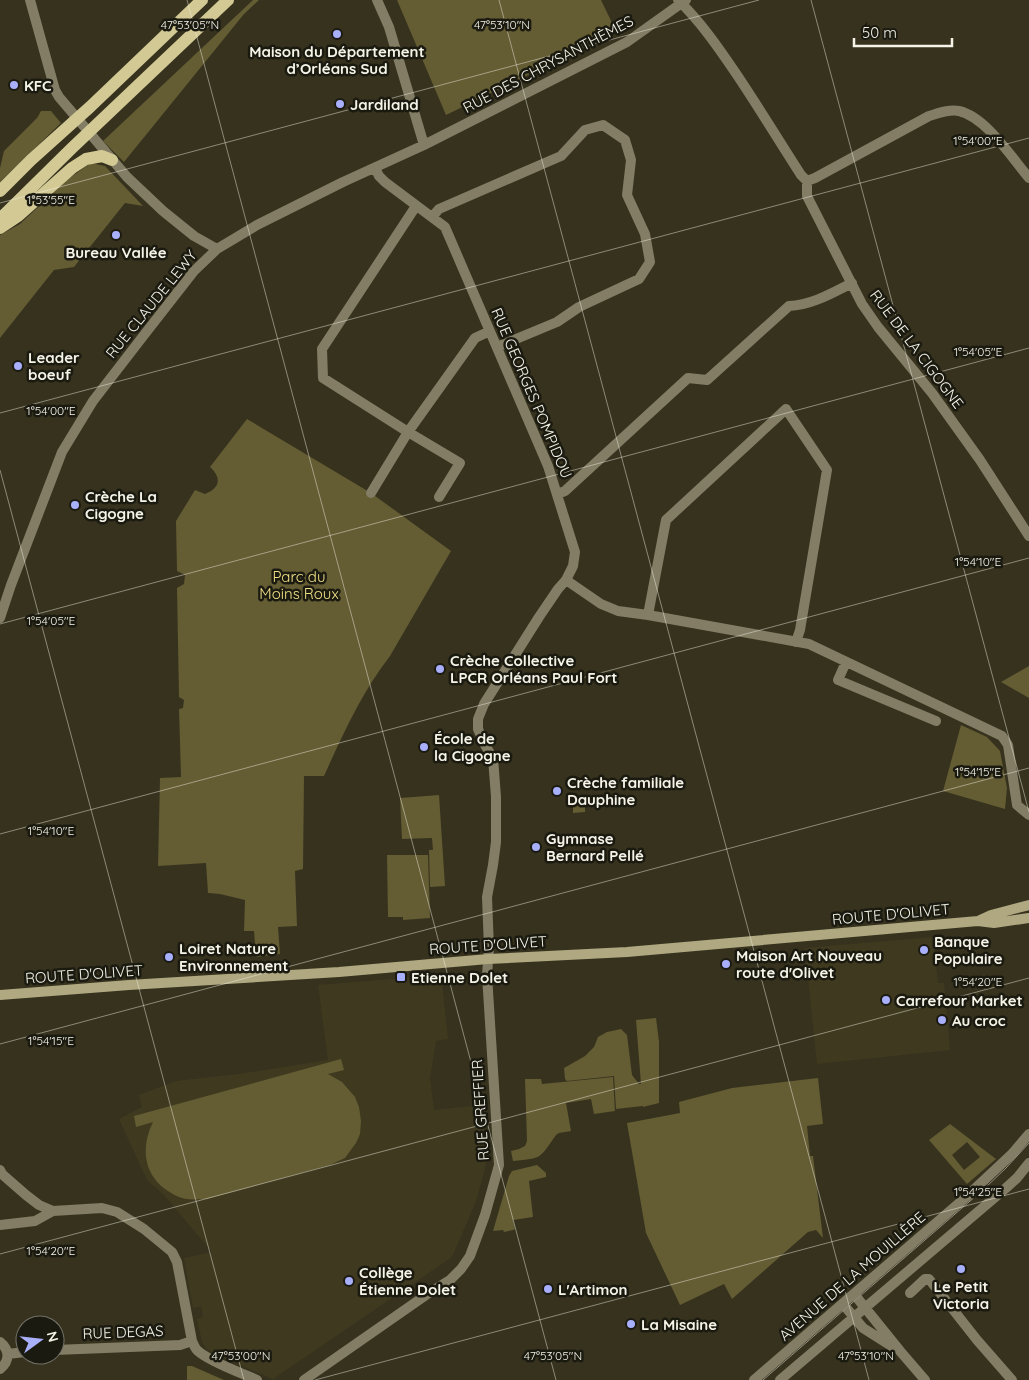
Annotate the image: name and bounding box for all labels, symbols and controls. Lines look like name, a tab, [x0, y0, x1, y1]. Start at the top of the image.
street label: RUE DES CHRYSANTHÈMES	[460, 11, 636, 117]
scale bar	[854, 15, 952, 47]
text: 47°53'05"N	[161, 17, 219, 32]
text: 47°53'10"N	[474, 17, 530, 32]
text: 50 m	[862, 23, 897, 42]
marker: Maison du Département d’Orléans Sud	[331, 28, 343, 40]
place label: Maison du Département d’Orléans Sud	[249, 42, 425, 78]
place label: KFC	[24, 76, 52, 95]
marker: KFC	[8, 79, 20, 91]
place label: Jardiland	[350, 95, 419, 114]
marker: Jardiland	[334, 98, 346, 110]
text: 1°54'00"E	[953, 133, 1003, 148]
text: 1°53'55"E	[27, 192, 75, 207]
marker: Bureau Vallée	[110, 229, 122, 241]
place label: Bureau Vallée	[65, 243, 167, 262]
street label: RUE CLAUDE LEWY	[101, 245, 201, 362]
street label: RUE DE LA CIGOGNE	[866, 286, 968, 412]
street label: RUE GEORGES POMPIDOU	[487, 305, 577, 481]
text: 1°54'05"E	[954, 344, 1003, 359]
place label: Leader boeuf	[28, 348, 80, 384]
marker: Leader boeuf	[12, 360, 24, 372]
text: 1°54'00"E	[26, 403, 76, 418]
place label: Crèche La Cigogne	[85, 487, 157, 523]
marker: Crèche La Cigogne	[69, 499, 81, 511]
text: 1°54'10"E	[955, 554, 1001, 569]
park label: Parc du Moins Roux	[259, 567, 339, 603]
text: 1°54'05"E	[27, 613, 76, 628]
place label: Crèche Collective LPCR Orléans Paul Fort	[450, 651, 617, 687]
marker: Crèche Collective LPCR Orléans Paul Fort	[434, 663, 446, 675]
place label: École de la Cigogne	[434, 729, 511, 765]
marker: École de la Cigogne	[418, 741, 430, 753]
text: 1°54'15"E	[955, 764, 1001, 779]
place label: Crèche familiale Dauphine	[567, 773, 684, 809]
marker: Crèche familiale Dauphine	[551, 785, 563, 797]
text: 1°54'10"E	[28, 823, 74, 838]
place label: Gymnase Bernard Pellé	[546, 829, 644, 865]
marker: Gymnase Bernard Pellé	[530, 841, 542, 853]
street label: ROUTE D'OLIVET	[831, 899, 951, 929]
street label: ROUTE D'OLIVET	[428, 931, 548, 959]
place label: Banque Populaire	[934, 932, 1003, 968]
place label: Loiret Nature Environnement	[179, 939, 288, 975]
marker: Banque Populaire	[918, 944, 930, 956]
place label: Maison Art Nouveau route d'Olivet	[736, 946, 882, 982]
marker: Loiret Nature Environnement	[163, 951, 175, 963]
marker: Maison Art Nouveau route d'Olivet	[720, 958, 732, 970]
street label: ROUTE D'OLIVET	[24, 960, 144, 988]
place label: Etienne Dolet	[411, 968, 508, 987]
marker: Etienne Dolet	[395, 971, 407, 983]
text: 1°54'20"E	[954, 974, 1003, 989]
place label: Carrefour Market	[896, 991, 1023, 1010]
marker: Carrefour Market	[880, 994, 892, 1006]
place label: Au croc	[952, 1011, 1006, 1030]
marker: Au croc	[936, 1014, 948, 1026]
text: 1°54'15"E	[28, 1033, 74, 1048]
street label: RUE GREFFIER	[467, 1059, 493, 1161]
text: 1°54'25"E	[954, 1184, 1002, 1199]
street label: AVENUE DE LA MOUILLÈRE	[775, 1207, 929, 1345]
text: 1°54'20"E	[27, 1243, 76, 1258]
place label: Collège Étienne Dolet	[359, 1263, 456, 1299]
marker: Le Petit Victoria	[955, 1263, 967, 1275]
marker: Collège Étienne Dolet	[343, 1275, 355, 1287]
place label: Le Petit Victoria	[933, 1277, 989, 1313]
place label: L'Artimon	[558, 1280, 628, 1299]
marker: L'Artimon	[542, 1283, 554, 1295]
north arrow	[15, 1315, 65, 1365]
place label: La Misaine	[641, 1315, 717, 1334]
marker: La Misaine	[625, 1318, 637, 1330]
street label: RUE DEGAS	[82, 1321, 164, 1343]
text: N	[43, 1329, 63, 1344]
text: 47°53'00"N	[212, 1348, 270, 1363]
text: 47°53'05"N	[524, 1348, 582, 1363]
text: 47°53'10"N	[838, 1348, 894, 1363]

